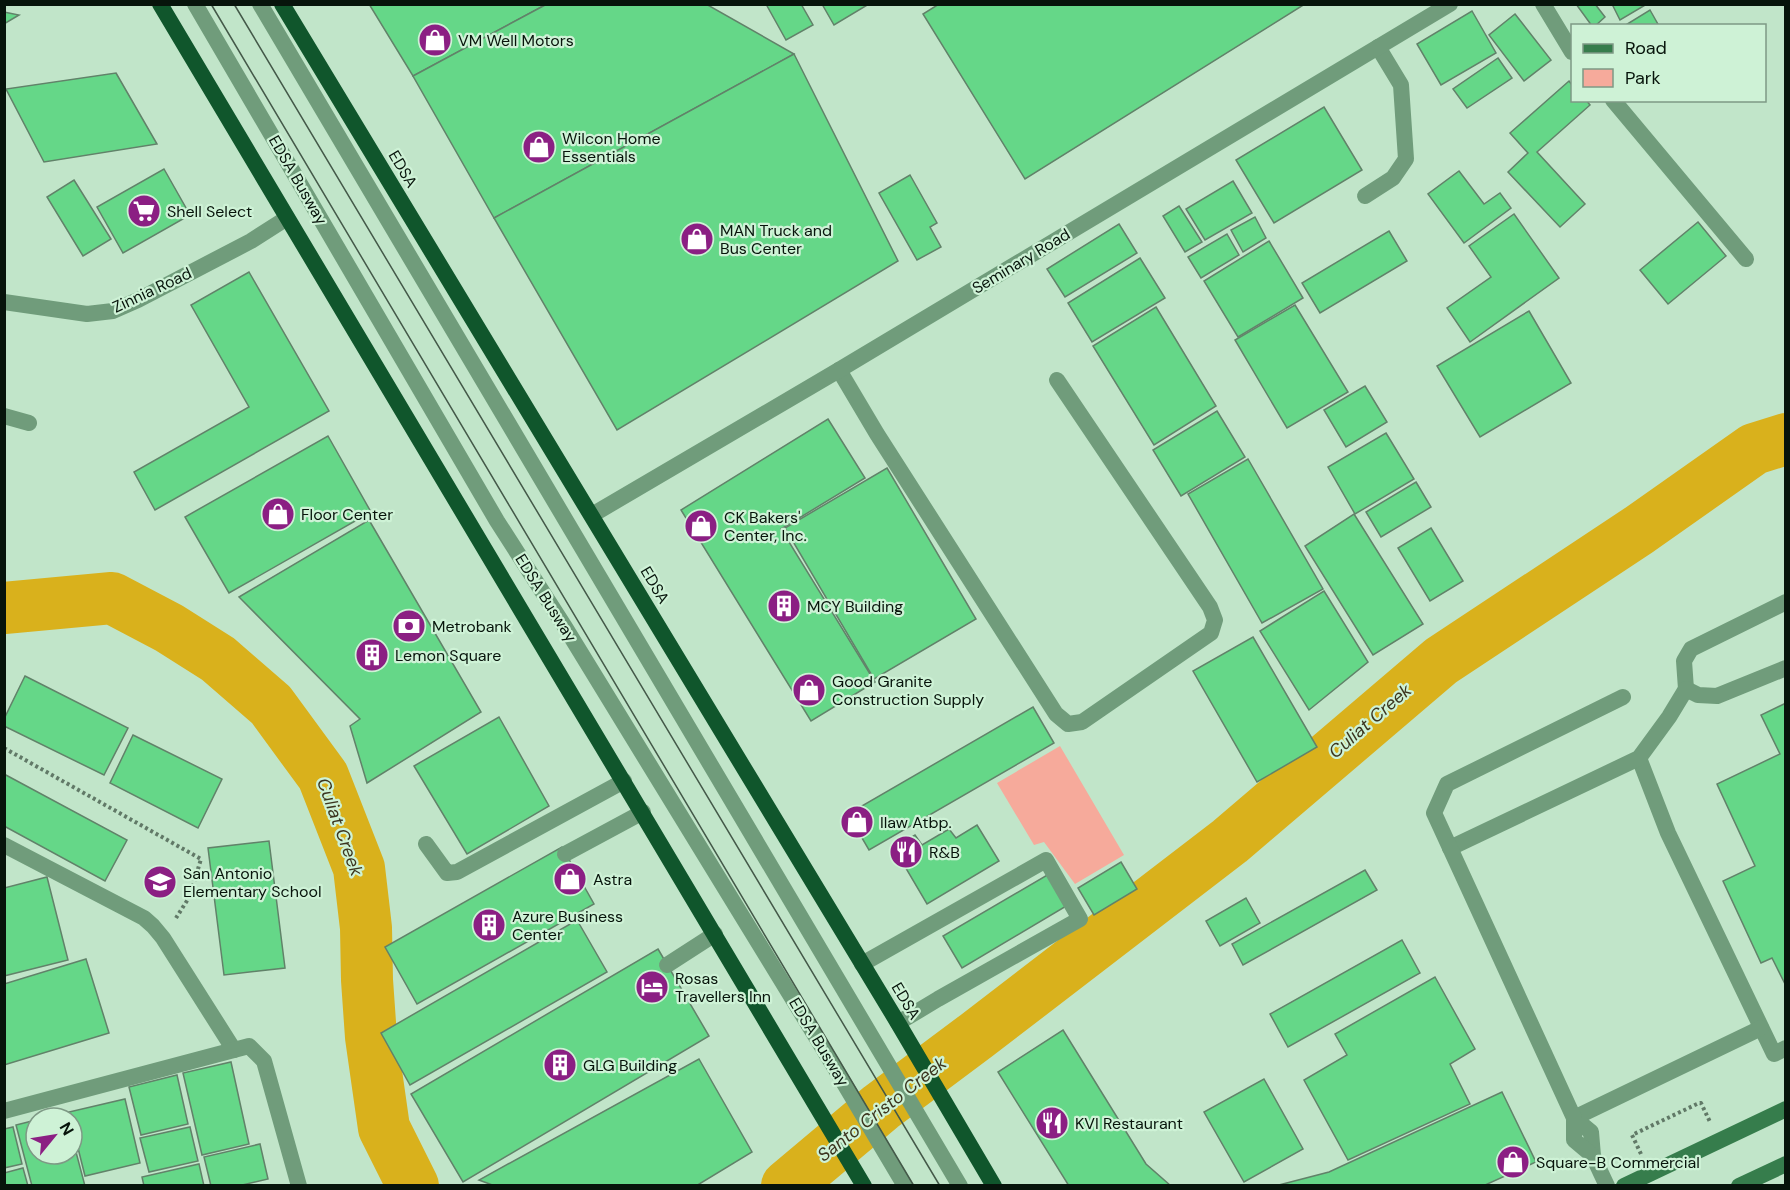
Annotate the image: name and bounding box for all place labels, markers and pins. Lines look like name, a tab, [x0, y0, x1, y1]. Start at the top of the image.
shop icon: VM Well Motors	[417, 22, 453, 58]
place label: VM Well Motors	[458, 30, 574, 51]
place label: Wilcon Home Essentials	[562, 128, 661, 167]
shop icon: Wilcon Home Essentials	[521, 129, 557, 165]
supermarket icon: Shell Select	[126, 193, 162, 229]
place label: Shell Select	[167, 201, 252, 222]
place label: MAN Truck and Bus Center	[720, 220, 832, 259]
shop icon: MAN Truck and Bus Center	[679, 221, 715, 257]
shop icon: Floor Center	[260, 496, 296, 532]
place label: Floor Center	[301, 504, 393, 525]
place label: CK Bakers' Center, Inc.	[724, 507, 807, 546]
shop icon: CK Bakers' Center, Inc.	[683, 508, 719, 544]
building icon: MCY Building	[766, 588, 802, 624]
place label: MCY Building	[807, 596, 903, 617]
bank icon: Metrobank	[391, 608, 427, 644]
place label: Metrobank	[432, 616, 512, 637]
building icon: Lemon Square	[354, 637, 390, 673]
place label: Lemon Square	[395, 645, 501, 666]
place label: Good Granite Construction Supply	[832, 671, 984, 710]
shop icon: Good Granite Construction Supply	[791, 672, 827, 708]
shop icon: Ilaw Atbp.	[839, 804, 875, 840]
place label: Ilaw Atbp.	[880, 812, 952, 833]
restaurant icon: R&B	[888, 834, 924, 870]
place label: R&B	[929, 842, 960, 863]
shop icon: Astra	[552, 861, 588, 897]
place label: San Antonio Elementary School	[183, 863, 321, 902]
school or university icon: San Antonio Elementary School	[142, 864, 178, 900]
place label: Astra	[593, 869, 632, 890]
place label: Azure Business Center	[512, 906, 623, 945]
building icon: Azure Business Center	[471, 907, 507, 943]
place label: Rosas Travellers Inn	[675, 968, 771, 1007]
hotel icon: Rosas Travellers Inn	[634, 969, 670, 1005]
building icon: GLG Building	[542, 1047, 578, 1083]
place label: GLG Building	[583, 1055, 677, 1076]
restaurant icon: KVI Restaurant	[1034, 1105, 1070, 1141]
place label: KVI Restaurant	[1075, 1113, 1183, 1134]
shop icon: Square-B Commercial	[1495, 1144, 1531, 1180]
place label: Square-B Commercial	[1536, 1152, 1700, 1173]

